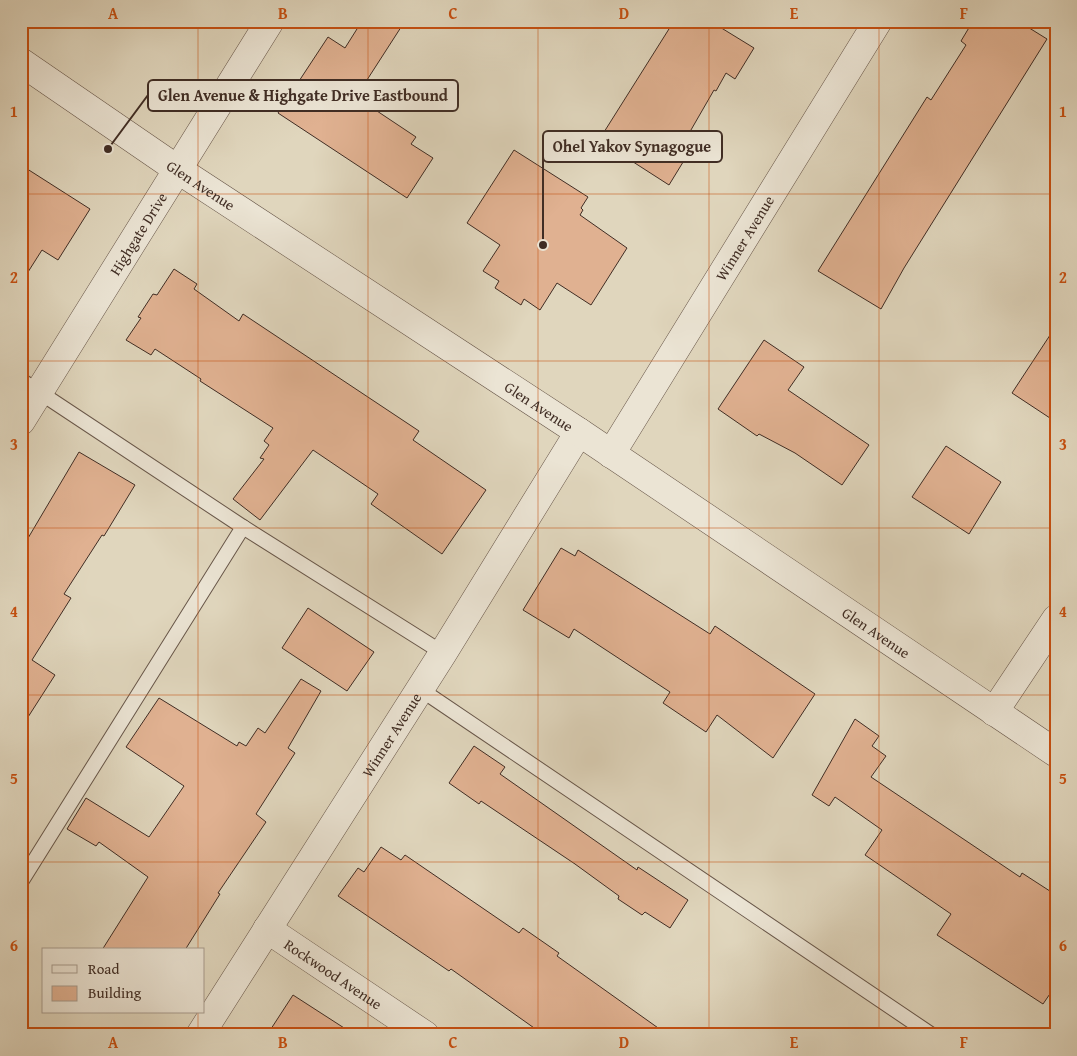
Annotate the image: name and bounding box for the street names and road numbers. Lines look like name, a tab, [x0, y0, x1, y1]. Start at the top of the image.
street label: Glen Avenue	[163, 155, 240, 215]
street label: Highgate Drive	[104, 188, 172, 279]
street label: Winner Avenue	[710, 191, 779, 284]
street label: Glen Avenue	[501, 376, 578, 436]
street label: Glen Avenue	[838, 602, 915, 663]
street label: Winner Avenue	[356, 688, 426, 781]
street label: Rockwood Avenue	[280, 933, 386, 1014]

